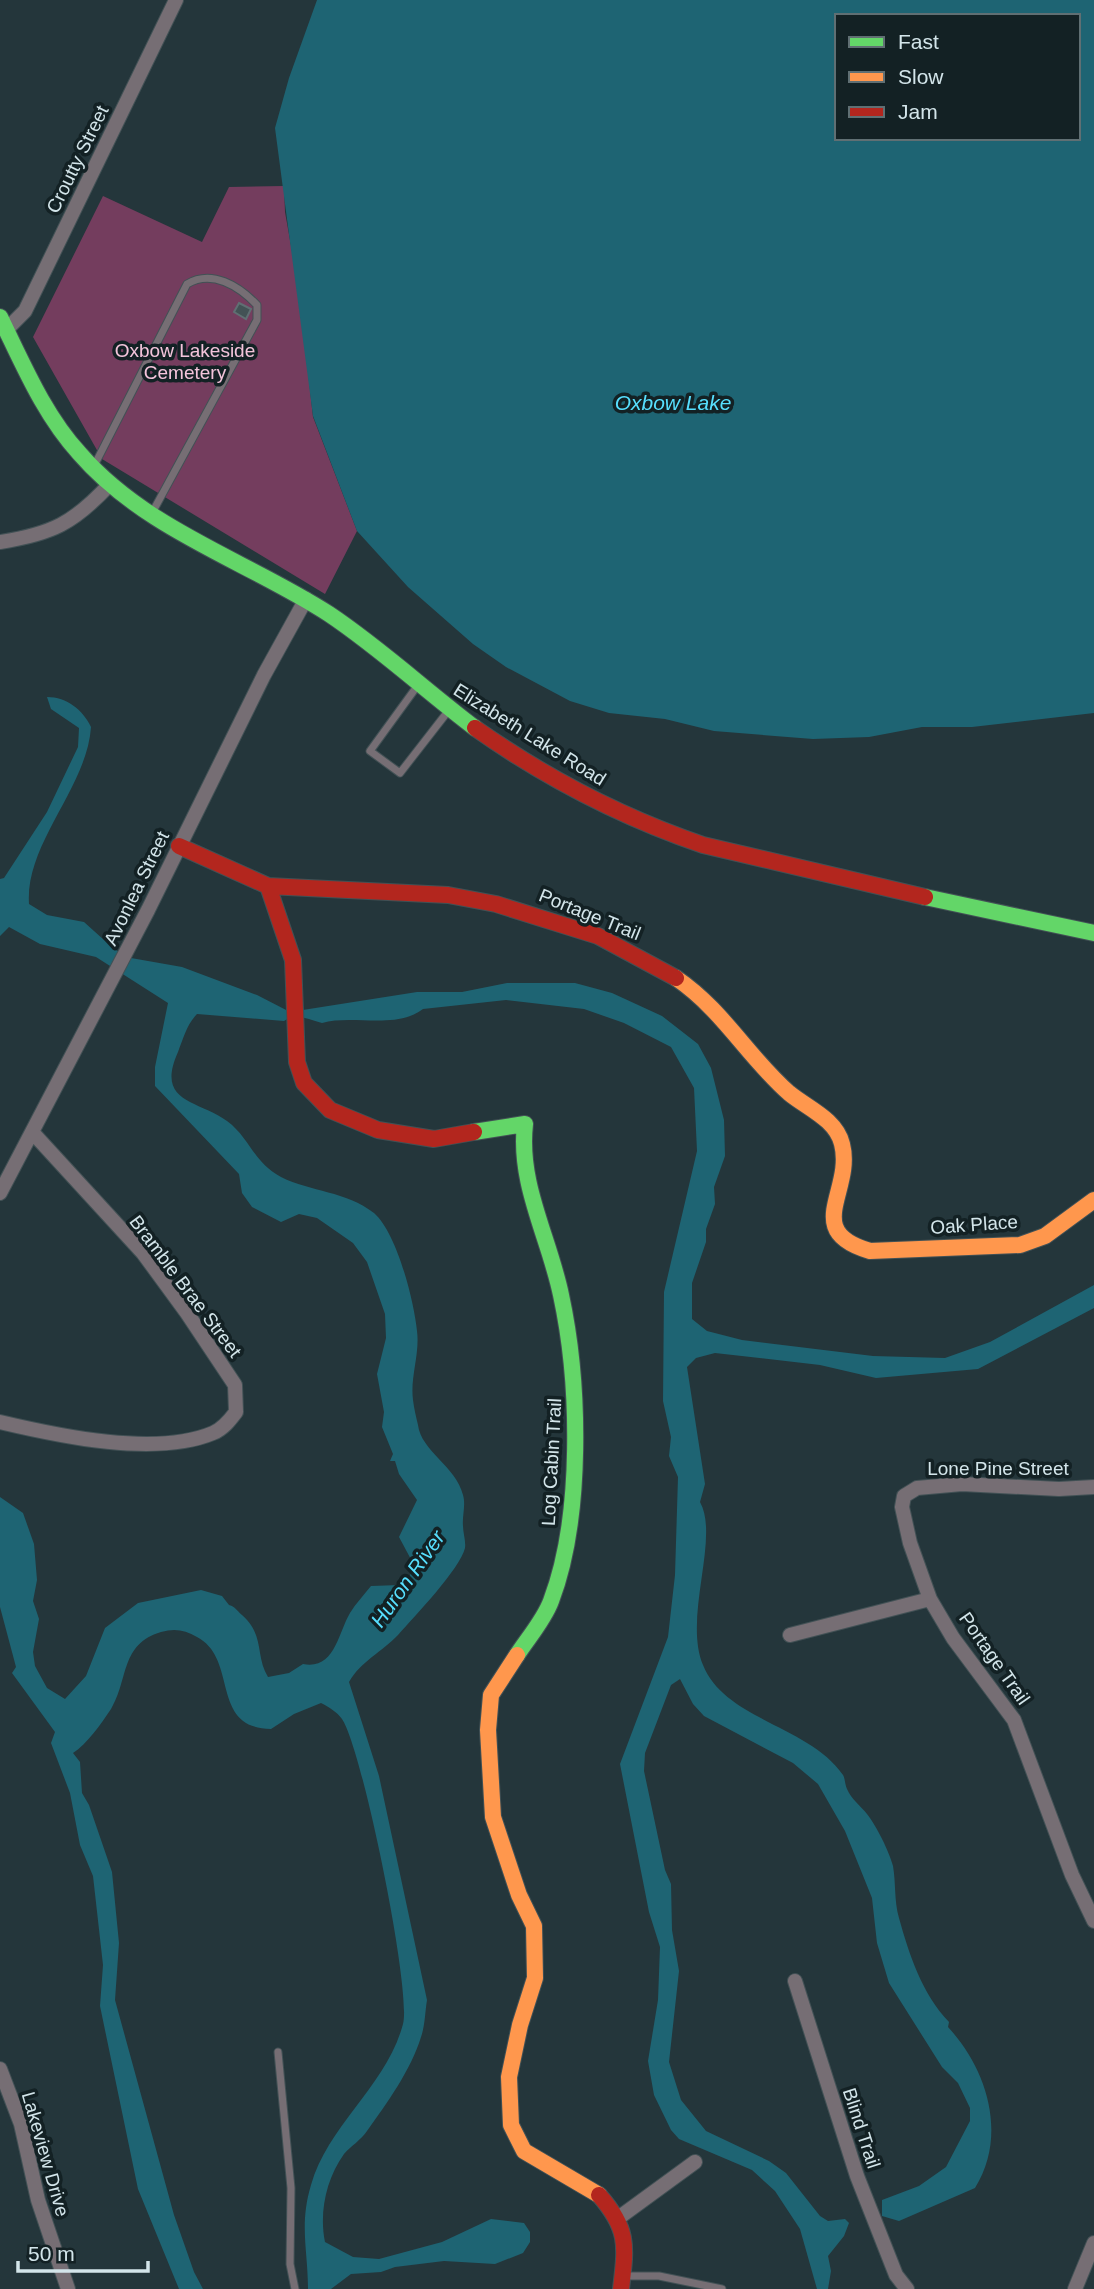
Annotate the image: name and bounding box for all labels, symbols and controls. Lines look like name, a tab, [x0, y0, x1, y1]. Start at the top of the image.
legend	[835, 14, 1080, 140]
text: Fast	[898, 30, 939, 53]
text: Slow	[898, 65, 944, 88]
text: Jam	[898, 100, 938, 123]
street label: Croutty Street	[42, 101, 113, 216]
park label: Oxbow Lakeside Cemetery	[115, 340, 255, 383]
water label: Oxbow Lake	[615, 391, 731, 414]
street label: Elizabeth Lake Road	[450, 679, 610, 790]
street label: Avonlea Street	[100, 827, 173, 949]
street label: Portage Trail	[536, 885, 644, 944]
street label: Bramble Brae Street	[125, 1211, 246, 1362]
street label: Oak Place	[930, 1211, 1018, 1238]
street label: Log Cabin Trail	[538, 1398, 565, 1526]
street label: Lone Pine Street	[927, 1458, 1069, 1479]
water label: Huron River	[366, 1525, 450, 1631]
street label: Portage Trail	[955, 1608, 1034, 1708]
street label: Blind Trail	[839, 2085, 884, 2171]
street label: Lakeview Drive	[18, 2089, 73, 2219]
scale bar	[18, 2230, 147, 2274]
text: 50 m	[28, 2242, 75, 2265]

